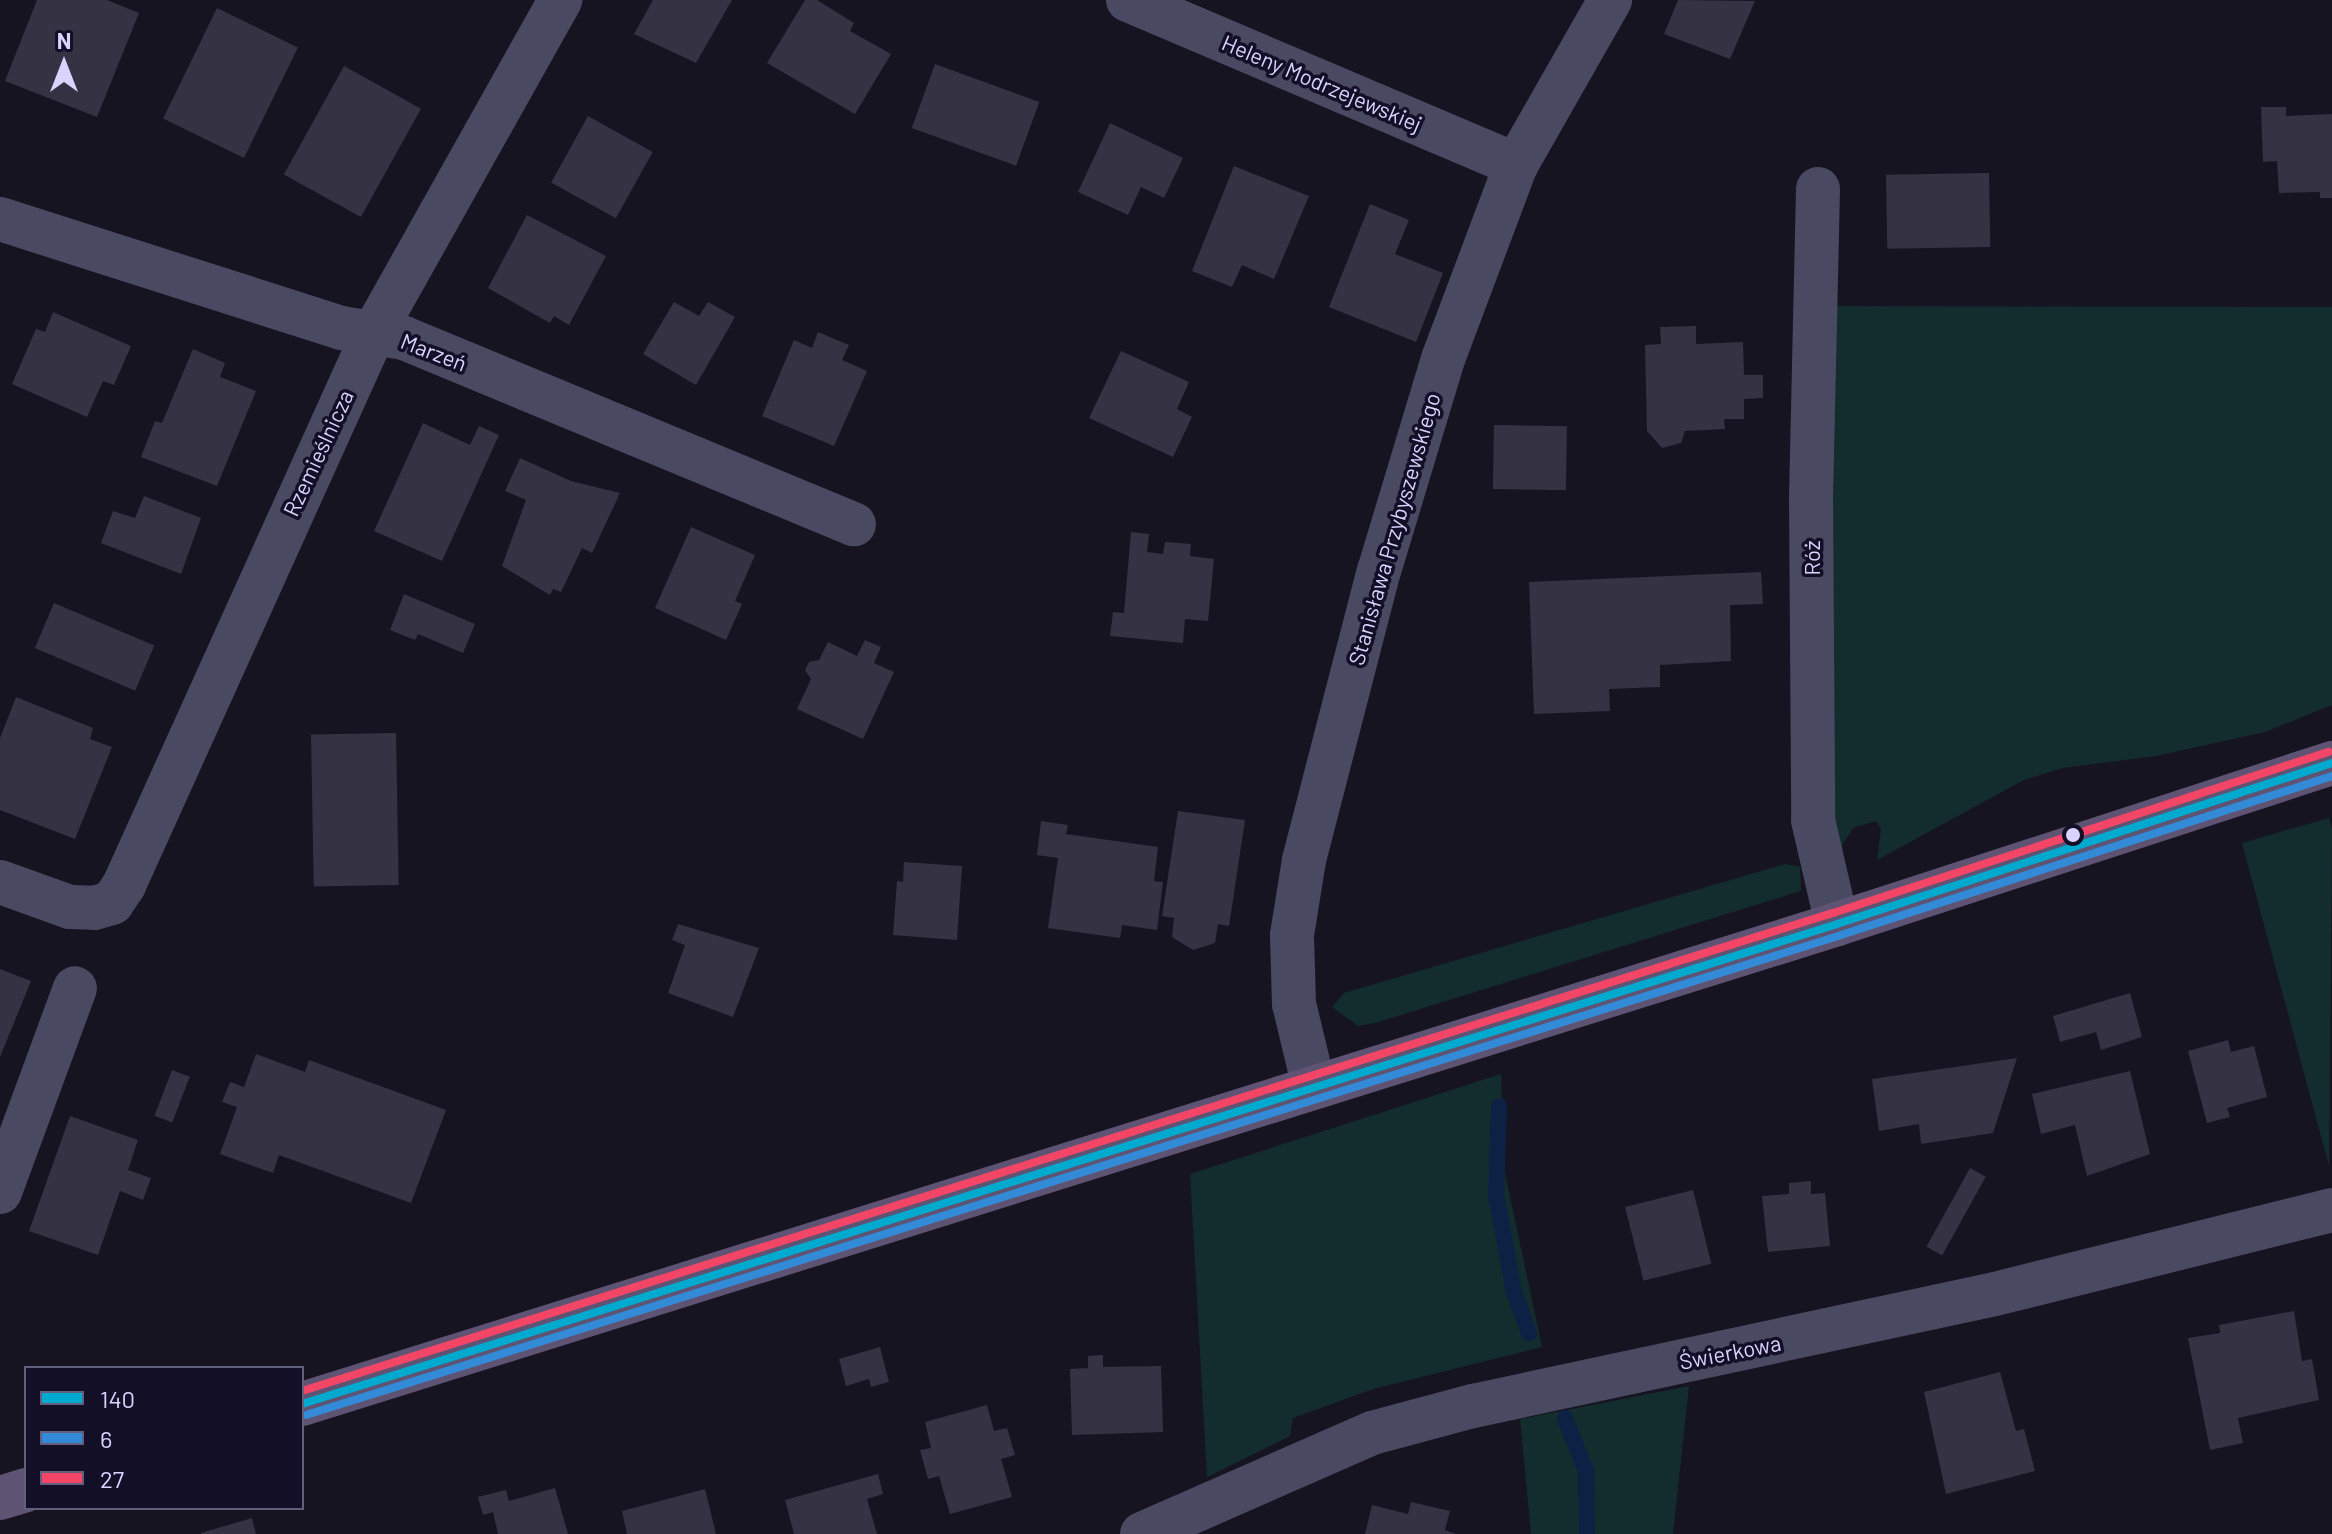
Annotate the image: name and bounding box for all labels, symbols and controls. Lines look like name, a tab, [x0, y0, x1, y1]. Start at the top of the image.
north arrow	[24, 24, 104, 104]
text: N	[57, 27, 71, 53]
street label: Heleny Modrzejewskiej	[1218, 29, 1426, 137]
street label: Marzeń	[397, 327, 471, 377]
street label: Rzemieślnicza	[277, 386, 359, 520]
street label: Stanisława Przybyszewskiego	[1342, 390, 1446, 668]
street label: Róż	[1799, 541, 1825, 575]
unlabelled marker	[2065, 827, 2081, 843]
street label: Świerkowa	[1677, 1329, 1783, 1375]
legend	[24, 1366, 304, 1510]
text: 140	[100, 1384, 135, 1413]
text: 6	[100, 1424, 112, 1453]
text: 27	[100, 1464, 124, 1493]

